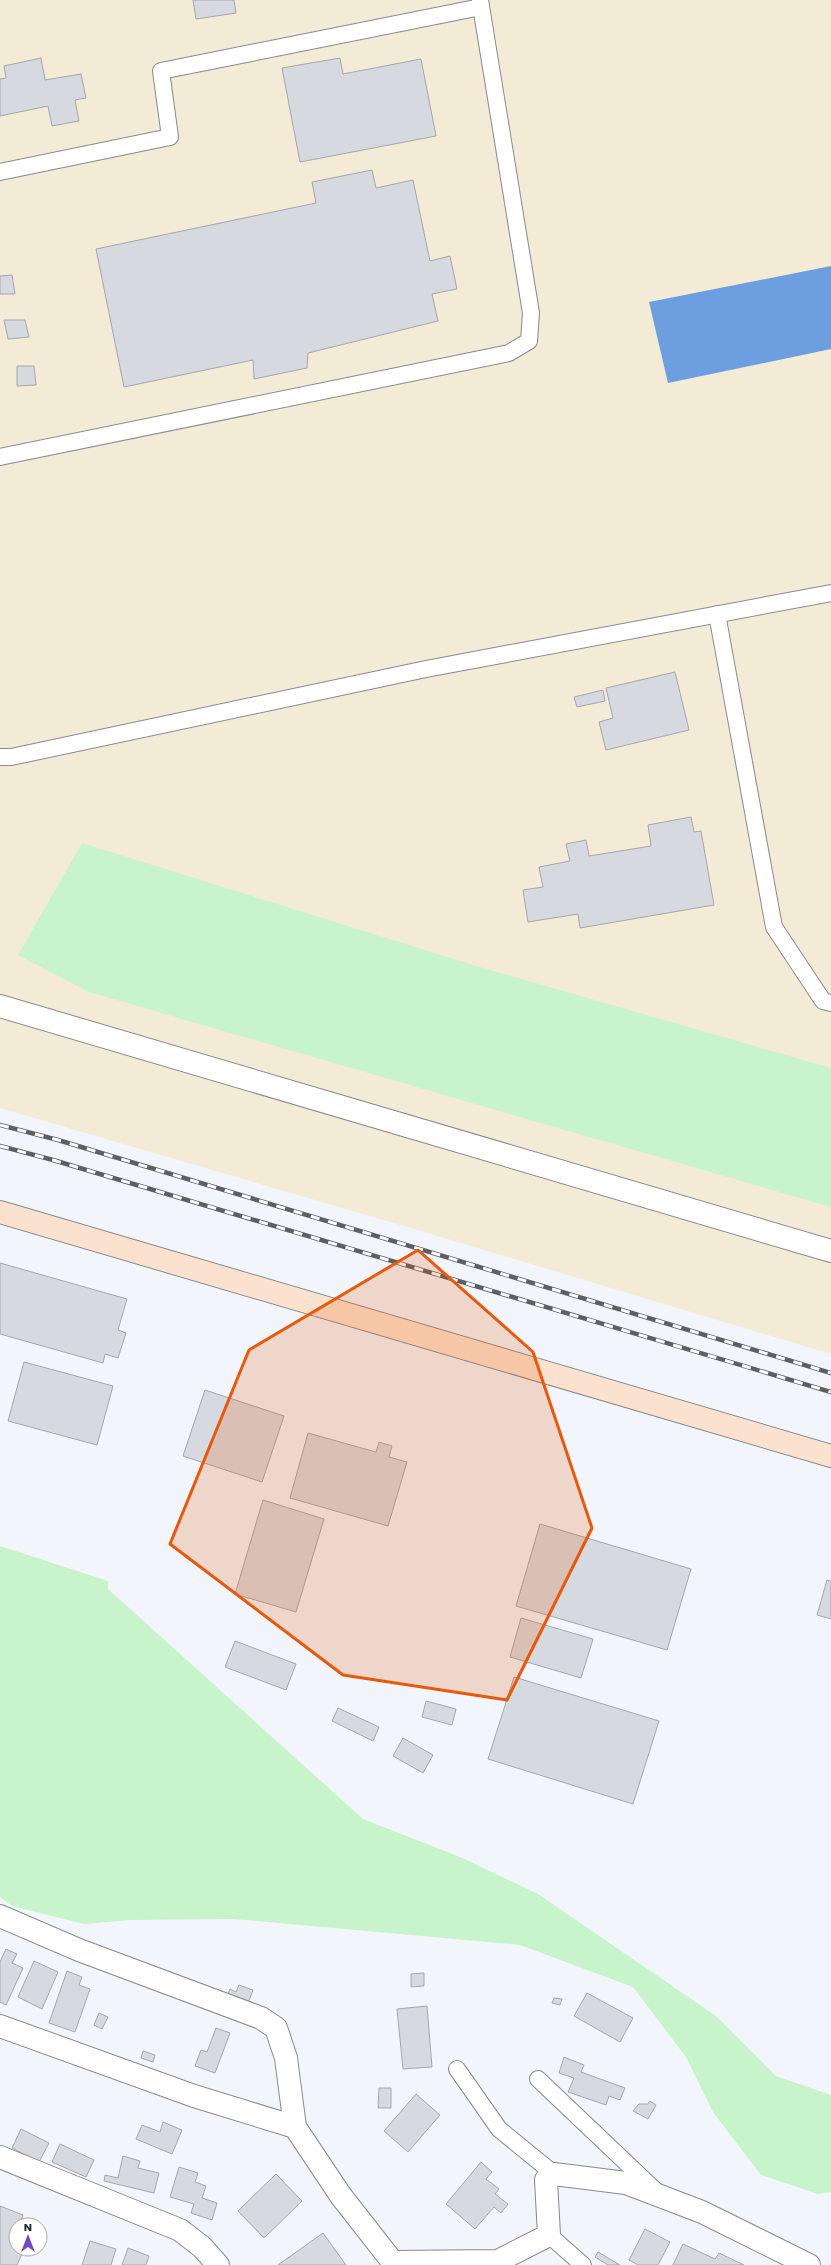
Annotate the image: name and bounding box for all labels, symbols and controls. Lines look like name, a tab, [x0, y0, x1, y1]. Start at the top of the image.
north arrow	[8, 2217, 48, 2257]
text: N	[24, 2219, 32, 2235]

